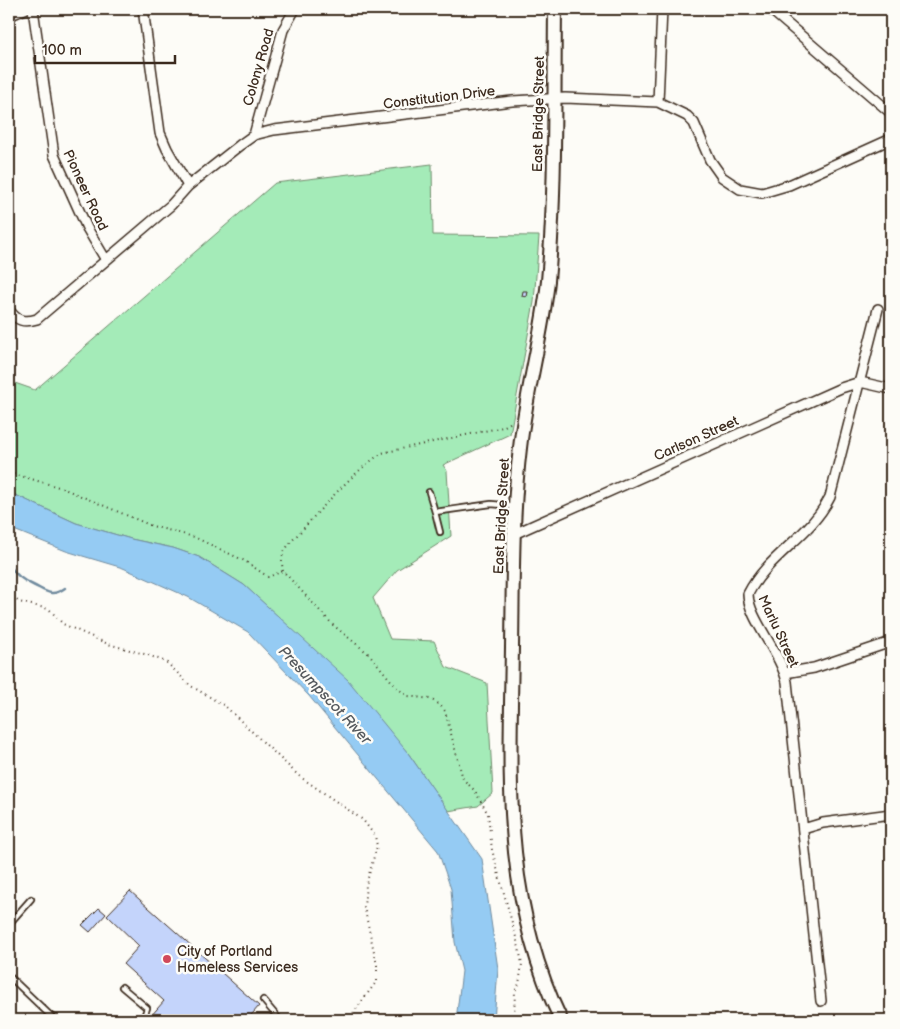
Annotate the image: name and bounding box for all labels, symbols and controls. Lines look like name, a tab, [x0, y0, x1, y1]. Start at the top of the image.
street label: Colony Road	[239, 26, 278, 108]
scale bar	[35, 32, 175, 64]
text: 100 m	[42, 41, 82, 60]
street label: East Bridge Street	[529, 55, 548, 172]
street label: Constitution Drive	[382, 82, 496, 113]
street label: Pioneer Road	[59, 147, 112, 233]
street label: Carlson Street	[651, 412, 742, 465]
street label: East Bridge Street	[490, 457, 513, 575]
street label: Marlu Street	[754, 592, 803, 671]
water label: Presumpscot River	[274, 642, 376, 750]
place label: City of Portland Homeless Services	[177, 943, 298, 976]
marker: City of Portland Homeless Services	[161, 953, 173, 965]

